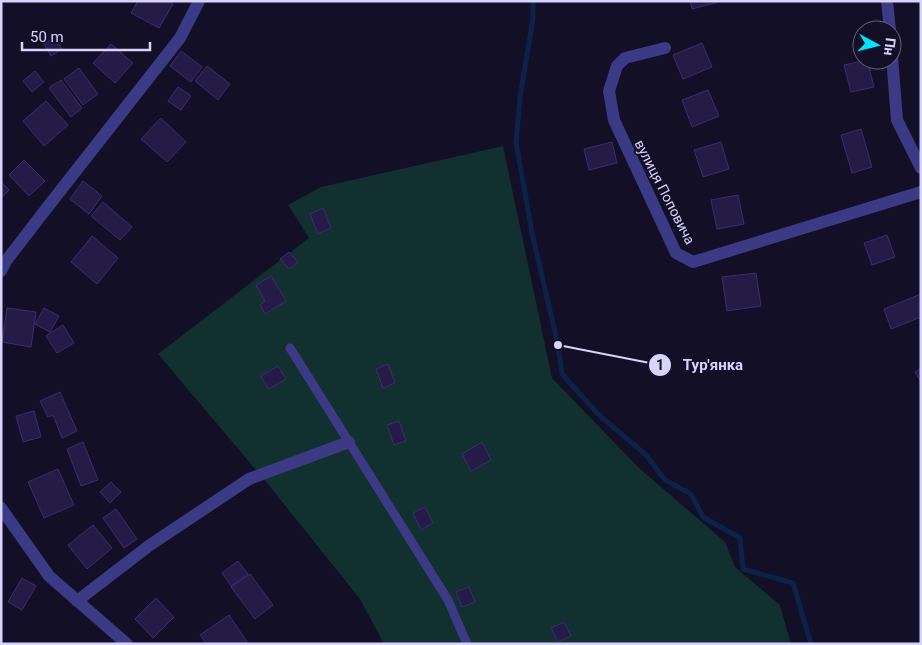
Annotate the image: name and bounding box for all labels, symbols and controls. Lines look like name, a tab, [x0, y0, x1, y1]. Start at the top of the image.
scale bar	[22, 20, 150, 52]
north arrow	[852, 20, 902, 70]
text: 50 m	[30, 28, 64, 46]
text: Пн	[881, 37, 899, 56]
street label: вулиця Поповича	[632, 137, 698, 247]
callout: Тур'янка	[648, 350, 753, 380]
text: 1	[656, 356, 664, 374]
text: Тур'янка	[683, 356, 743, 374]

